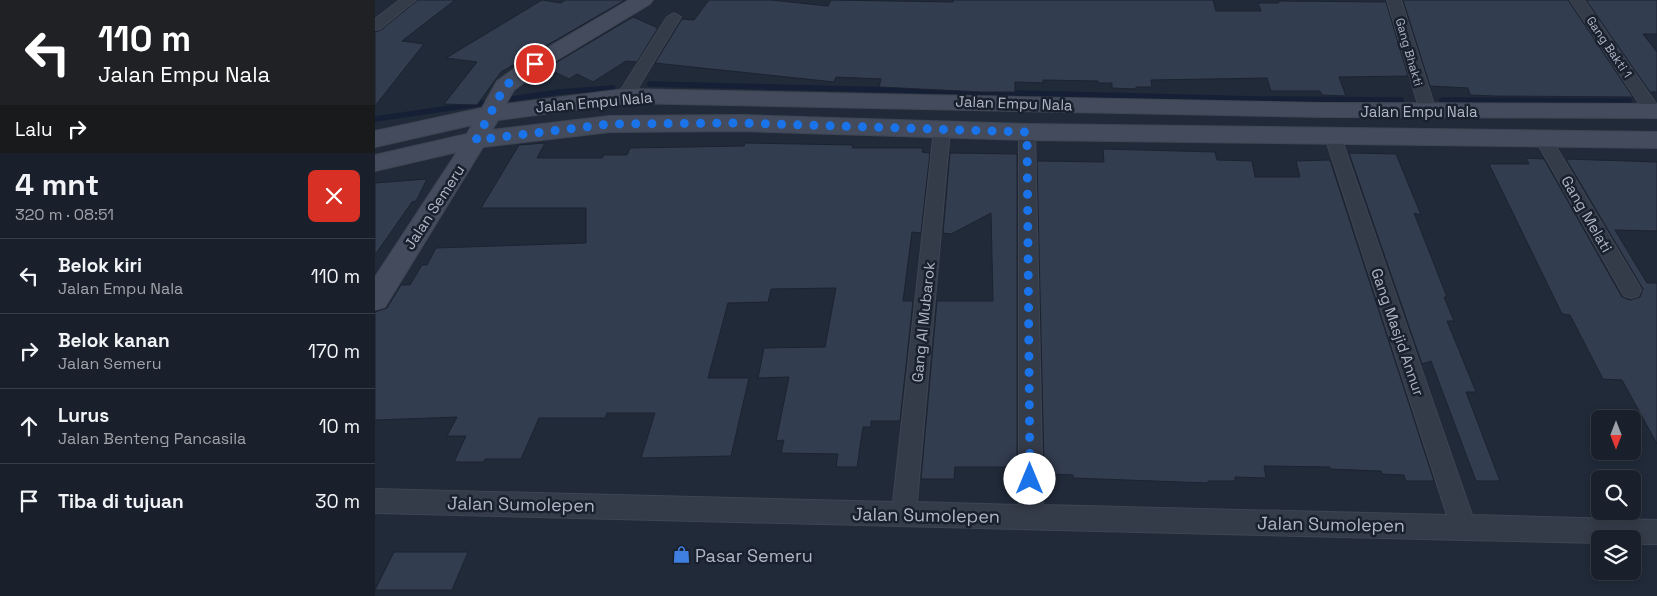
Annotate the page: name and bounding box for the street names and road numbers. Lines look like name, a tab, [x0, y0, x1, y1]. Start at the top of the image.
street label: Gang Bakti 1	[1583, 13, 1635, 81]
street label: Gang Bhakti	[1392, 16, 1426, 88]
street label: Jalan Empu Nala	[535, 87, 654, 117]
street label: Jalan Empu Nala	[955, 91, 1073, 115]
street label: Jalan Empu Nala	[1360, 102, 1478, 121]
street label: Jalan Semeru	[400, 161, 468, 253]
street label: Gang Melati	[1557, 172, 1617, 256]
street label: Gang Al Mubarok	[907, 261, 939, 383]
street label: Gang Masjid Annur	[1367, 266, 1429, 399]
street label: Jalan Sumolepen	[447, 491, 595, 517]
street label: Jalan Sumolepen	[852, 502, 1000, 528]
street label: Jalan Sumolepen	[1257, 511, 1405, 537]

